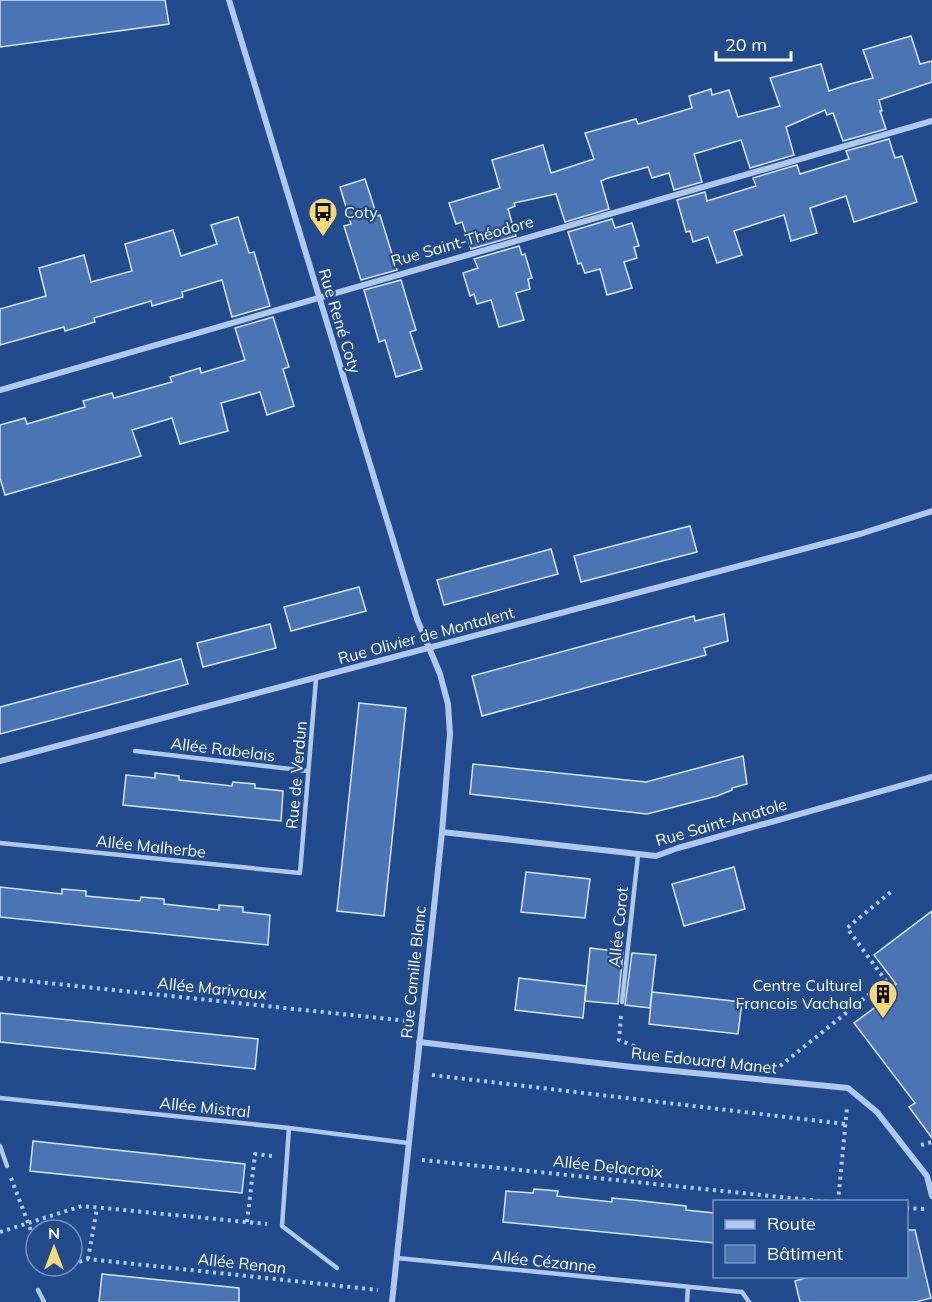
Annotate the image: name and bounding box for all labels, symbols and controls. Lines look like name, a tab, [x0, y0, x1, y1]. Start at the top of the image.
scale bar	[716, 24, 791, 62]
text: 20 m	[725, 33, 767, 56]
bus stop icon: Coty	[307, 196, 339, 238]
place label: Coty	[344, 202, 378, 222]
street label: Rue Saint-Théodore	[388, 211, 536, 271]
street label: Rue René Coty	[315, 266, 366, 376]
street label: Rue Olivier de Montalent	[336, 602, 517, 668]
street label: Rue de Verdun	[281, 720, 311, 830]
street label: Allée Rabelais	[170, 733, 276, 765]
street label: Rue Saint-Anatole	[653, 794, 789, 850]
street label: Allée Malherbe	[95, 830, 207, 862]
street label: Allée Corot	[604, 885, 632, 968]
street label: Rue Camille Blanc	[396, 905, 430, 1039]
street label: Allée Marivaux	[156, 972, 268, 1004]
place label: Centre Culturel Francois Vachala	[735, 975, 862, 1013]
building icon: Centre Culturel Francois Vachala	[867, 978, 899, 1020]
street label: Rue Edouard Manet	[630, 1042, 778, 1078]
street label: Allée Mistral	[159, 1092, 251, 1122]
street label: Allée Delacroix	[552, 1150, 664, 1182]
legend	[713, 1200, 908, 1278]
text: Route	[767, 1212, 816, 1235]
north arrow	[24, 1218, 84, 1278]
text: N	[48, 1223, 60, 1243]
text: Bâtiment	[767, 1242, 843, 1265]
street label: Allée Cézanne	[491, 1246, 597, 1276]
street label: Allée Renan	[197, 1248, 287, 1278]

